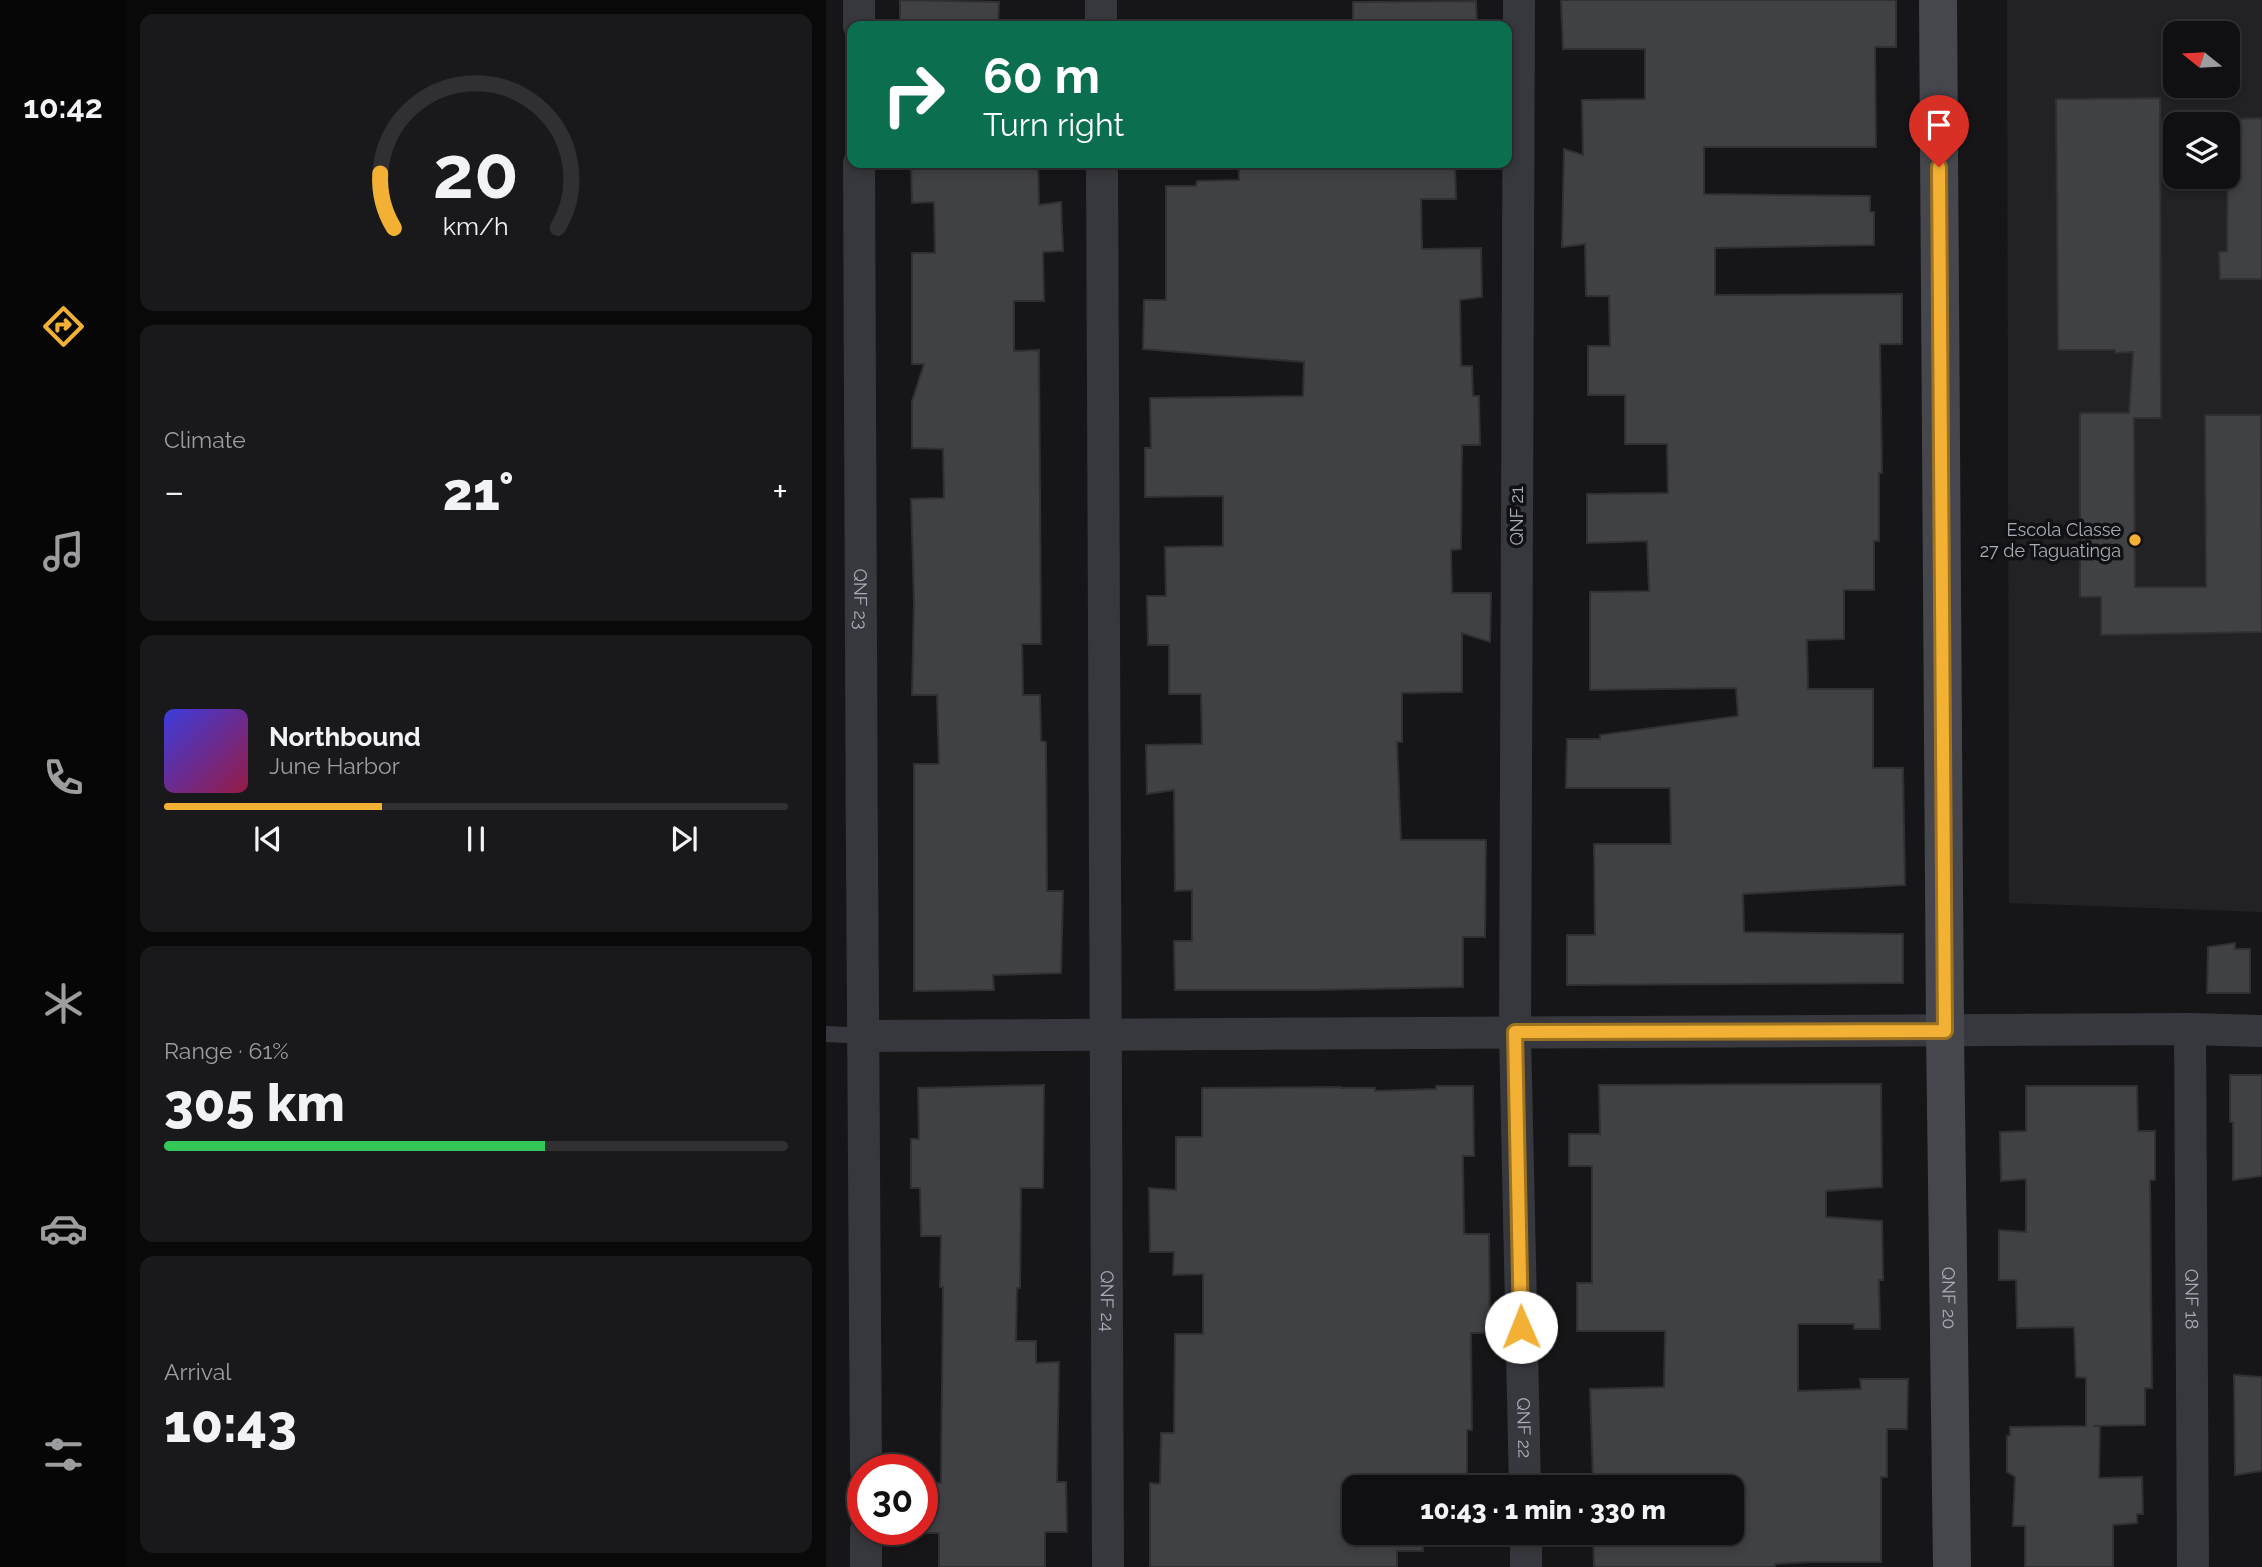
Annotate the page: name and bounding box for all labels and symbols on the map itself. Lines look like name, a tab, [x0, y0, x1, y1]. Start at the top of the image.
north arrow	[2163, 21, 2240, 98]
pin	[1909, 95, 1969, 167]
street label: QNF 21	[1506, 486, 1527, 546]
place label: Escola Classe 27 de Taguatinga	[1980, 519, 2121, 561]
marker: Escola Classe 27 de Taguatinga	[2127, 532, 2143, 548]
street label: QNF 23	[850, 568, 871, 630]
street label: QNF 20	[1938, 1267, 1960, 1329]
street label: QNF 18	[2181, 1269, 2203, 1329]
street label: QNF 24	[1097, 1270, 1118, 1332]
position arrow	[1484, 1290, 1558, 1364]
street label: QNF 22	[1513, 1397, 1535, 1459]
speed limit sign: 30	[847, 1454, 938, 1545]

